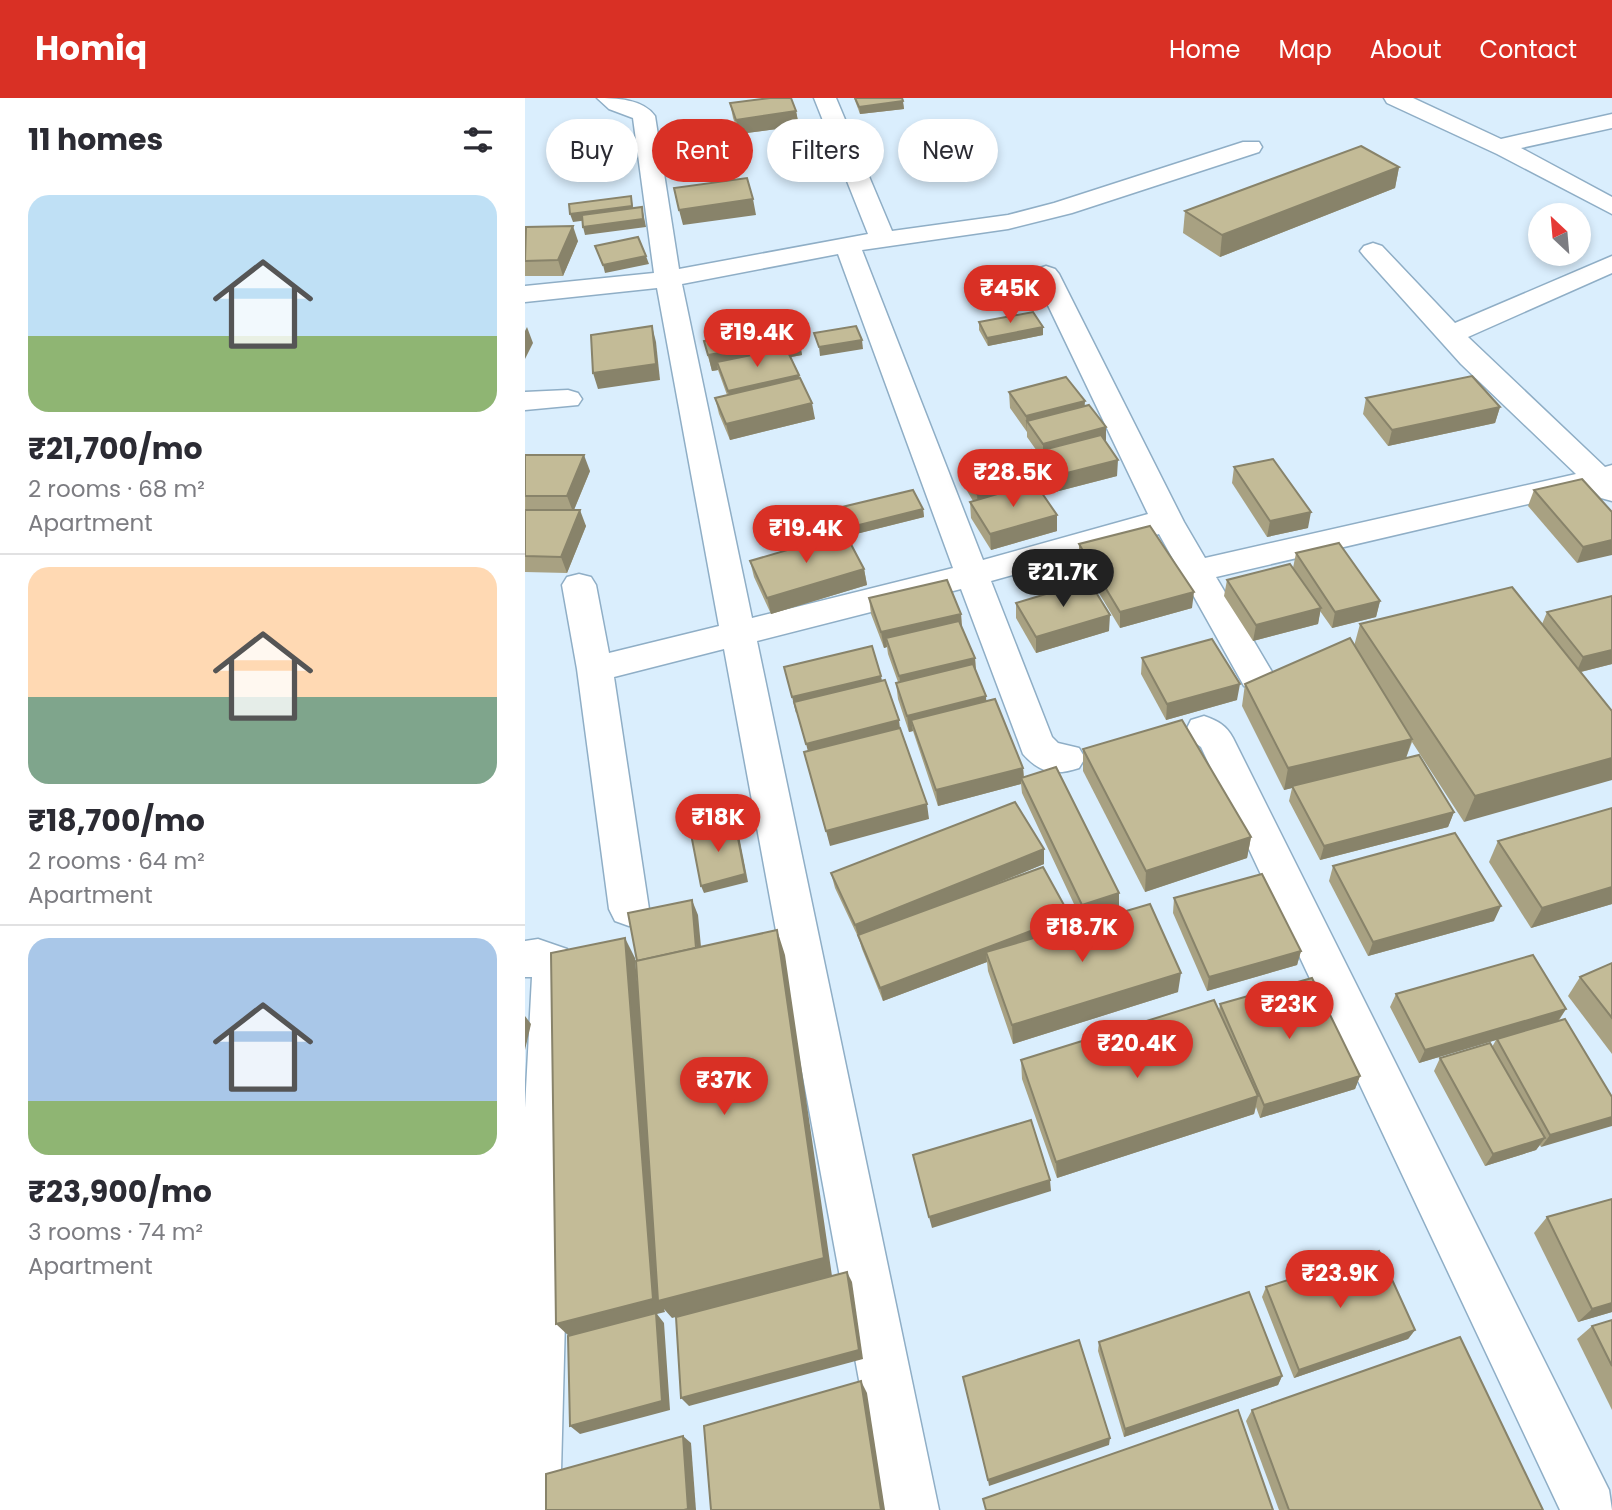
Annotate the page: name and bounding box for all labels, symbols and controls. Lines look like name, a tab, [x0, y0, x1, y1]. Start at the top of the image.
text: Homiq	[35, 25, 147, 72]
text: Home	[1169, 33, 1241, 66]
text: Map	[1279, 33, 1332, 66]
text: About	[1370, 33, 1441, 66]
text: Contact	[1479, 33, 1577, 66]
text: 11 homes	[28, 118, 163, 161]
chip: Buy	[546, 119, 638, 182]
chip: Rent	[652, 119, 753, 182]
chip: Filters	[767, 119, 884, 182]
chip: New	[898, 119, 998, 182]
icon: filters	[459, 121, 497, 159]
north arrow	[1528, 203, 1591, 266]
map controls	[1528, 203, 1591, 266]
icon: home	[200, 241, 326, 367]
pin: ₹45K	[969, 266, 1051, 325]
text: ₹45K	[980, 272, 1040, 304]
pin: ₹19.4K	[700, 310, 814, 369]
text: ₹19.4K	[720, 316, 794, 348]
text: ₹21,700/mo	[28, 427, 203, 470]
pin: ₹28.5K	[956, 450, 1070, 509]
text: ₹28.5K	[973, 456, 1053, 488]
text: 2 rooms · 68 m²	[28, 473, 205, 505]
pin: ₹19.4K	[749, 505, 863, 565]
text: Apartment	[28, 507, 153, 539]
text: ₹19.4K	[769, 512, 843, 544]
pin: ₹21.7K	[1006, 550, 1120, 609]
text: ₹21.7K	[1028, 556, 1098, 588]
icon: home	[200, 613, 326, 739]
pin: ₹18K	[677, 794, 759, 854]
text: ₹18,700/mo	[28, 799, 205, 842]
text: ₹18K	[691, 801, 745, 833]
text: 2 rooms · 64 m²	[28, 845, 205, 877]
text: Apartment	[28, 879, 153, 911]
pin: ₹18.7K	[1025, 904, 1139, 964]
text: ₹18.7K	[1046, 911, 1118, 943]
pin: ₹23K	[1248, 982, 1330, 1041]
icon: home	[200, 984, 326, 1110]
text: ₹23K	[1261, 988, 1317, 1020]
pin: ₹20.4K	[1080, 1020, 1194, 1080]
text: ₹20.4K	[1097, 1027, 1177, 1059]
pin: ₹37K	[683, 1058, 765, 1117]
text: ₹37K	[696, 1064, 752, 1096]
text: ₹23,900/mo	[28, 1170, 212, 1213]
text: 3 rooms · 74 m²	[28, 1216, 203, 1248]
text: Apartment	[28, 1250, 153, 1282]
pin: ₹23.9K	[1283, 1250, 1397, 1310]
text: ₹23.9K	[1301, 1257, 1379, 1289]

